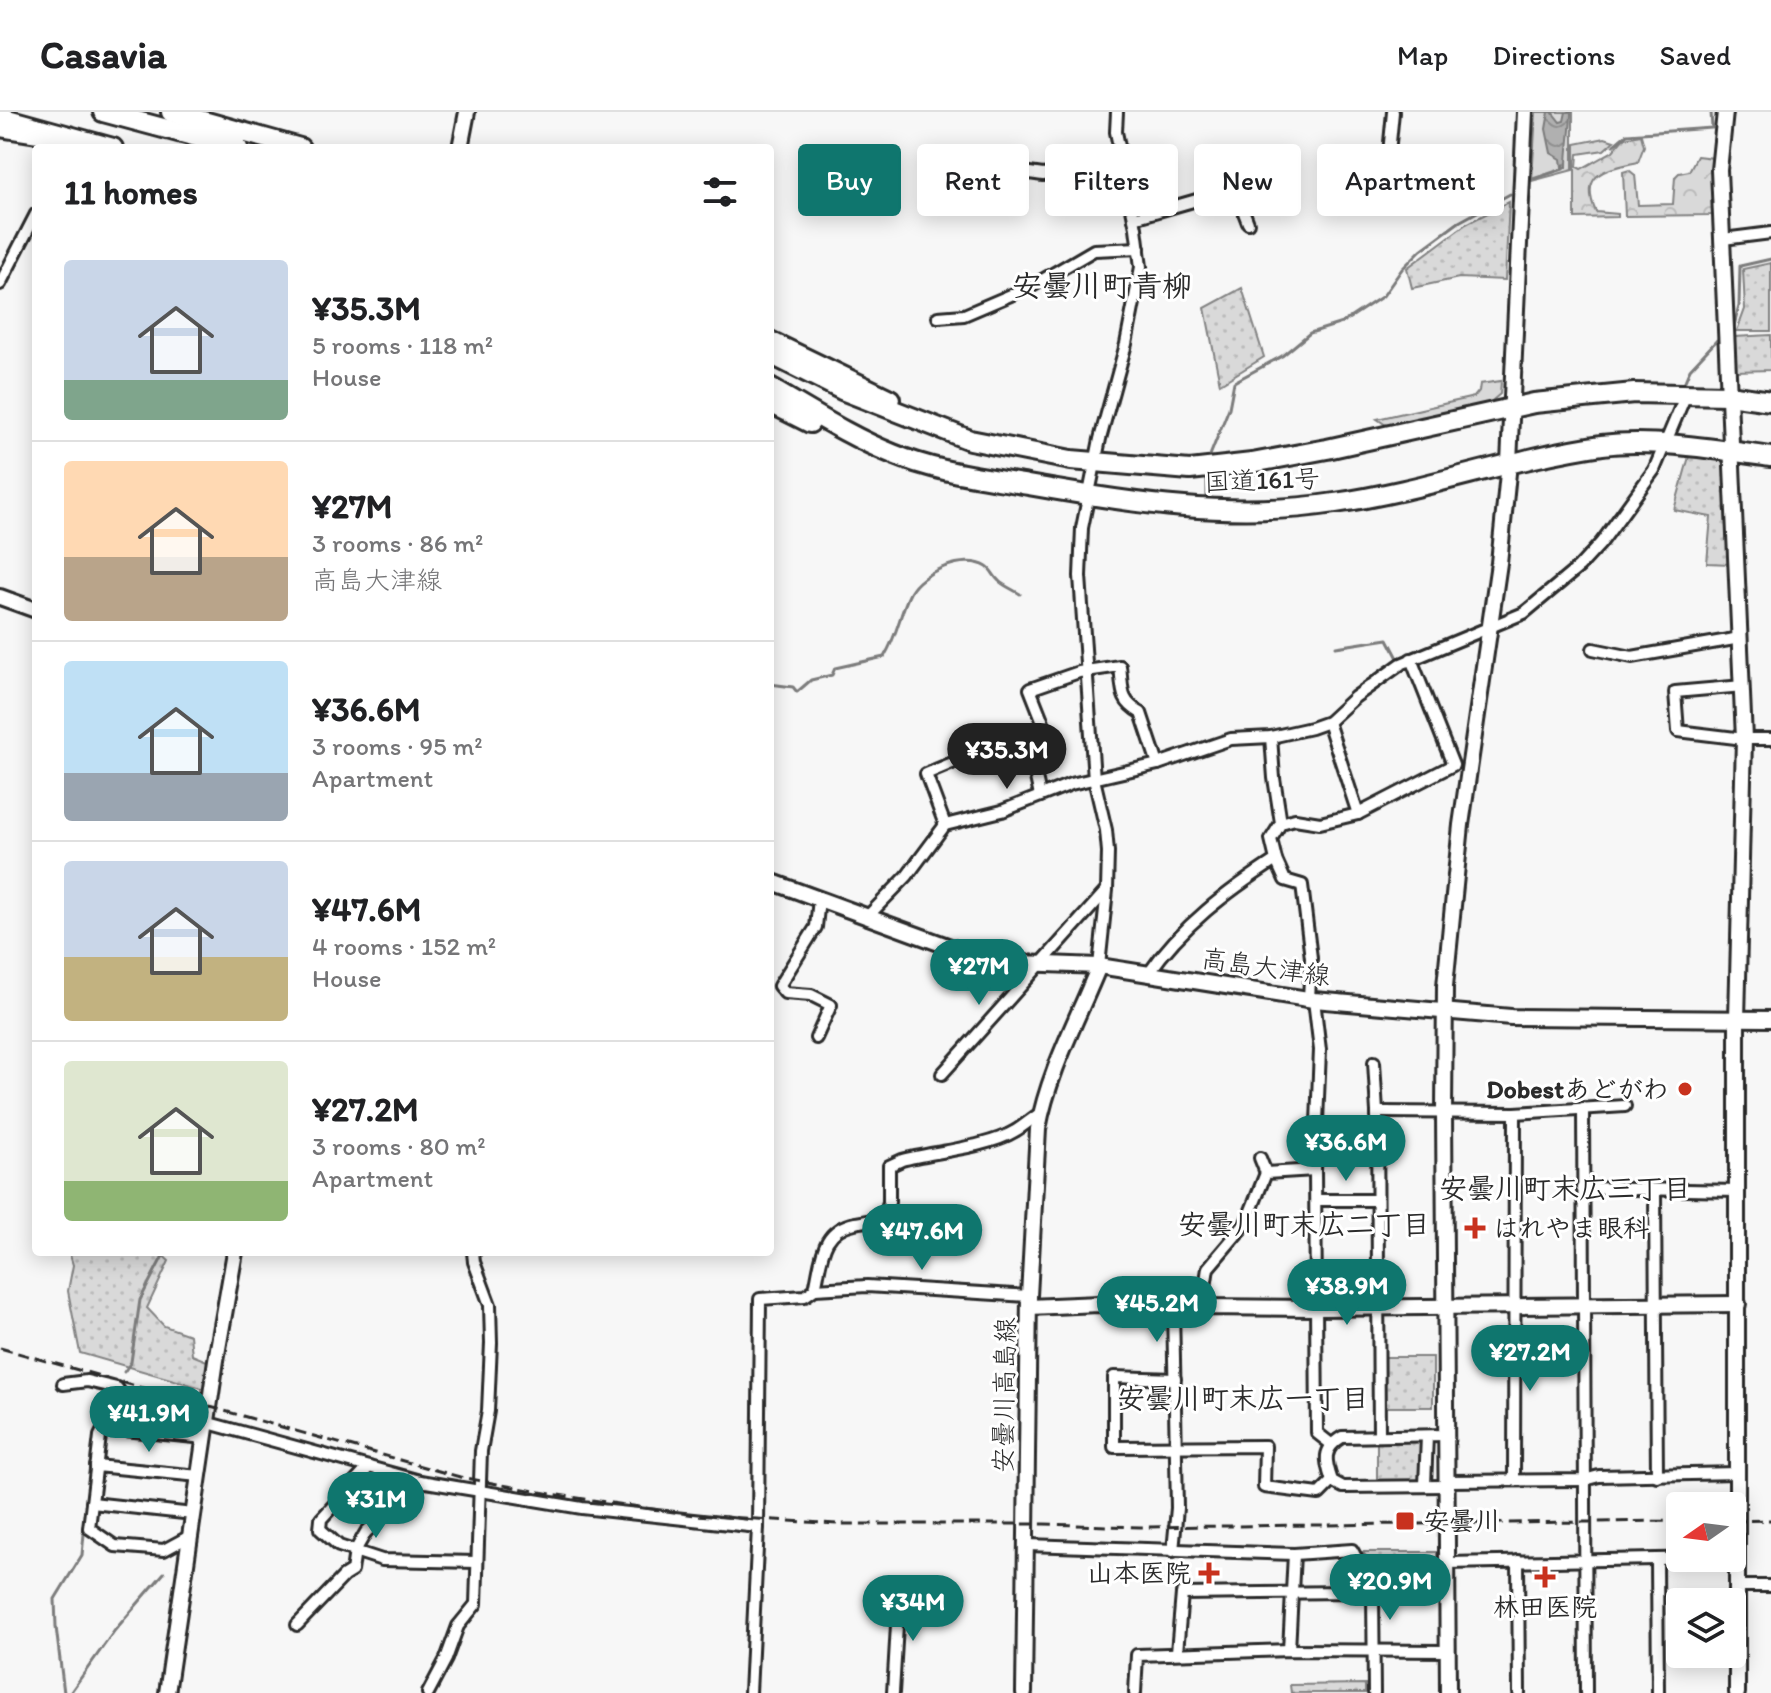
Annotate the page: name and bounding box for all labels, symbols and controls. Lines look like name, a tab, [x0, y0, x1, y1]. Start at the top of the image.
text: Casavia	[40, 32, 167, 78]
text: Map	[1397, 38, 1448, 72]
text: Directions	[1492, 38, 1616, 72]
text: Saved	[1660, 38, 1731, 72]
chip: Buy	[798, 144, 901, 216]
chip: Rent	[917, 144, 1029, 216]
chip: Filters	[1045, 144, 1178, 216]
chip: New	[1194, 144, 1301, 216]
chip: Apartment	[1317, 144, 1504, 216]
icon: filters	[698, 170, 742, 214]
text: 11 homes	[64, 172, 198, 213]
district label: 安曇川町青柳	[1012, 267, 1192, 304]
text: ¥35.3M	[312, 288, 421, 329]
icon: home	[128, 292, 224, 388]
text: 5 rooms · 118 m²	[312, 329, 493, 361]
text: House	[312, 361, 382, 393]
street label: 国道161号	[1204, 462, 1320, 498]
text: ¥27M	[312, 486, 393, 527]
icon: home	[128, 493, 224, 589]
text: 3 rooms · 86 m²	[312, 527, 483, 559]
text: 高島大津線	[312, 564, 442, 596]
text: ¥36.6M	[312, 689, 421, 730]
icon: home	[128, 693, 224, 789]
pin: ¥35.3M	[942, 723, 1072, 791]
text: 3 rooms · 95 m²	[312, 730, 483, 762]
text: ¥35.3M	[965, 733, 1049, 765]
text: Apartment	[312, 762, 433, 794]
text: ¥47.6M	[312, 889, 421, 930]
icon: home	[128, 893, 224, 989]
text: 4 rooms · 152 m²	[312, 930, 496, 962]
pin: ¥27M	[932, 939, 1026, 1007]
street label: 高島大津線	[1199, 942, 1333, 992]
text: ¥27M	[948, 949, 1010, 981]
text: House	[312, 962, 382, 994]
place label: Dobestあどがわ	[1486, 1073, 1669, 1105]
marker: Dobestあどがわ	[1676, 1080, 1694, 1098]
text: ¥27.2M	[312, 1089, 419, 1130]
icon: home	[128, 1093, 224, 1189]
pin: ¥36.6M	[1281, 1115, 1411, 1183]
text: ¥36.6M	[1304, 1125, 1388, 1157]
text: 3 rooms · 80 m²	[312, 1130, 486, 1162]
text: Apartment	[312, 1162, 433, 1194]
district label: 安曇川町末広三丁目	[1439, 1171, 1691, 1205]
pin: ¥47.6M	[857, 1204, 987, 1272]
district label: 安曇川町末広二丁目	[1178, 1207, 1430, 1241]
place label: はれやま眼科	[1493, 1212, 1649, 1244]
text: ¥47.6M	[880, 1214, 964, 1246]
marker: はれやま眼科	[1464, 1217, 1486, 1239]
pin: ¥38.9M	[1282, 1259, 1412, 1327]
text: ¥38.9M	[1305, 1269, 1389, 1301]
pin: ¥45.2M	[1092, 1276, 1222, 1344]
text: ¥45.2M	[1115, 1286, 1199, 1318]
street label: 安曇川高島線	[987, 1317, 1021, 1473]
pin: ¥27.2M	[1465, 1325, 1595, 1393]
text: ¥27.2M	[1489, 1335, 1571, 1367]
district label: 安曇川町末広一丁目	[1117, 1381, 1369, 1415]
pin: ¥41.9M	[84, 1386, 214, 1454]
text: ¥41.9M	[108, 1396, 190, 1428]
pin: ¥31M	[329, 1472, 423, 1540]
text: ¥31M	[345, 1482, 407, 1514]
north arrow	[1666, 1492, 1746, 1572]
map controls	[1666, 1492, 1746, 1668]
place label: 安曇川	[1423, 1505, 1501, 1537]
marker: 安曇川	[1394, 1510, 1416, 1532]
pin: ¥20.9M	[1325, 1554, 1455, 1622]
place label: 山本医院	[1087, 1557, 1191, 1589]
marker: 山本医院	[1198, 1562, 1220, 1584]
text: ¥20.9M	[1348, 1564, 1432, 1596]
marker: 林田医院	[1534, 1566, 1556, 1588]
pin: ¥34M	[866, 1575, 960, 1643]
text: ¥34M	[881, 1585, 945, 1617]
button: layers	[1666, 1588, 1746, 1668]
place label: 林田医院	[1493, 1591, 1597, 1623]

